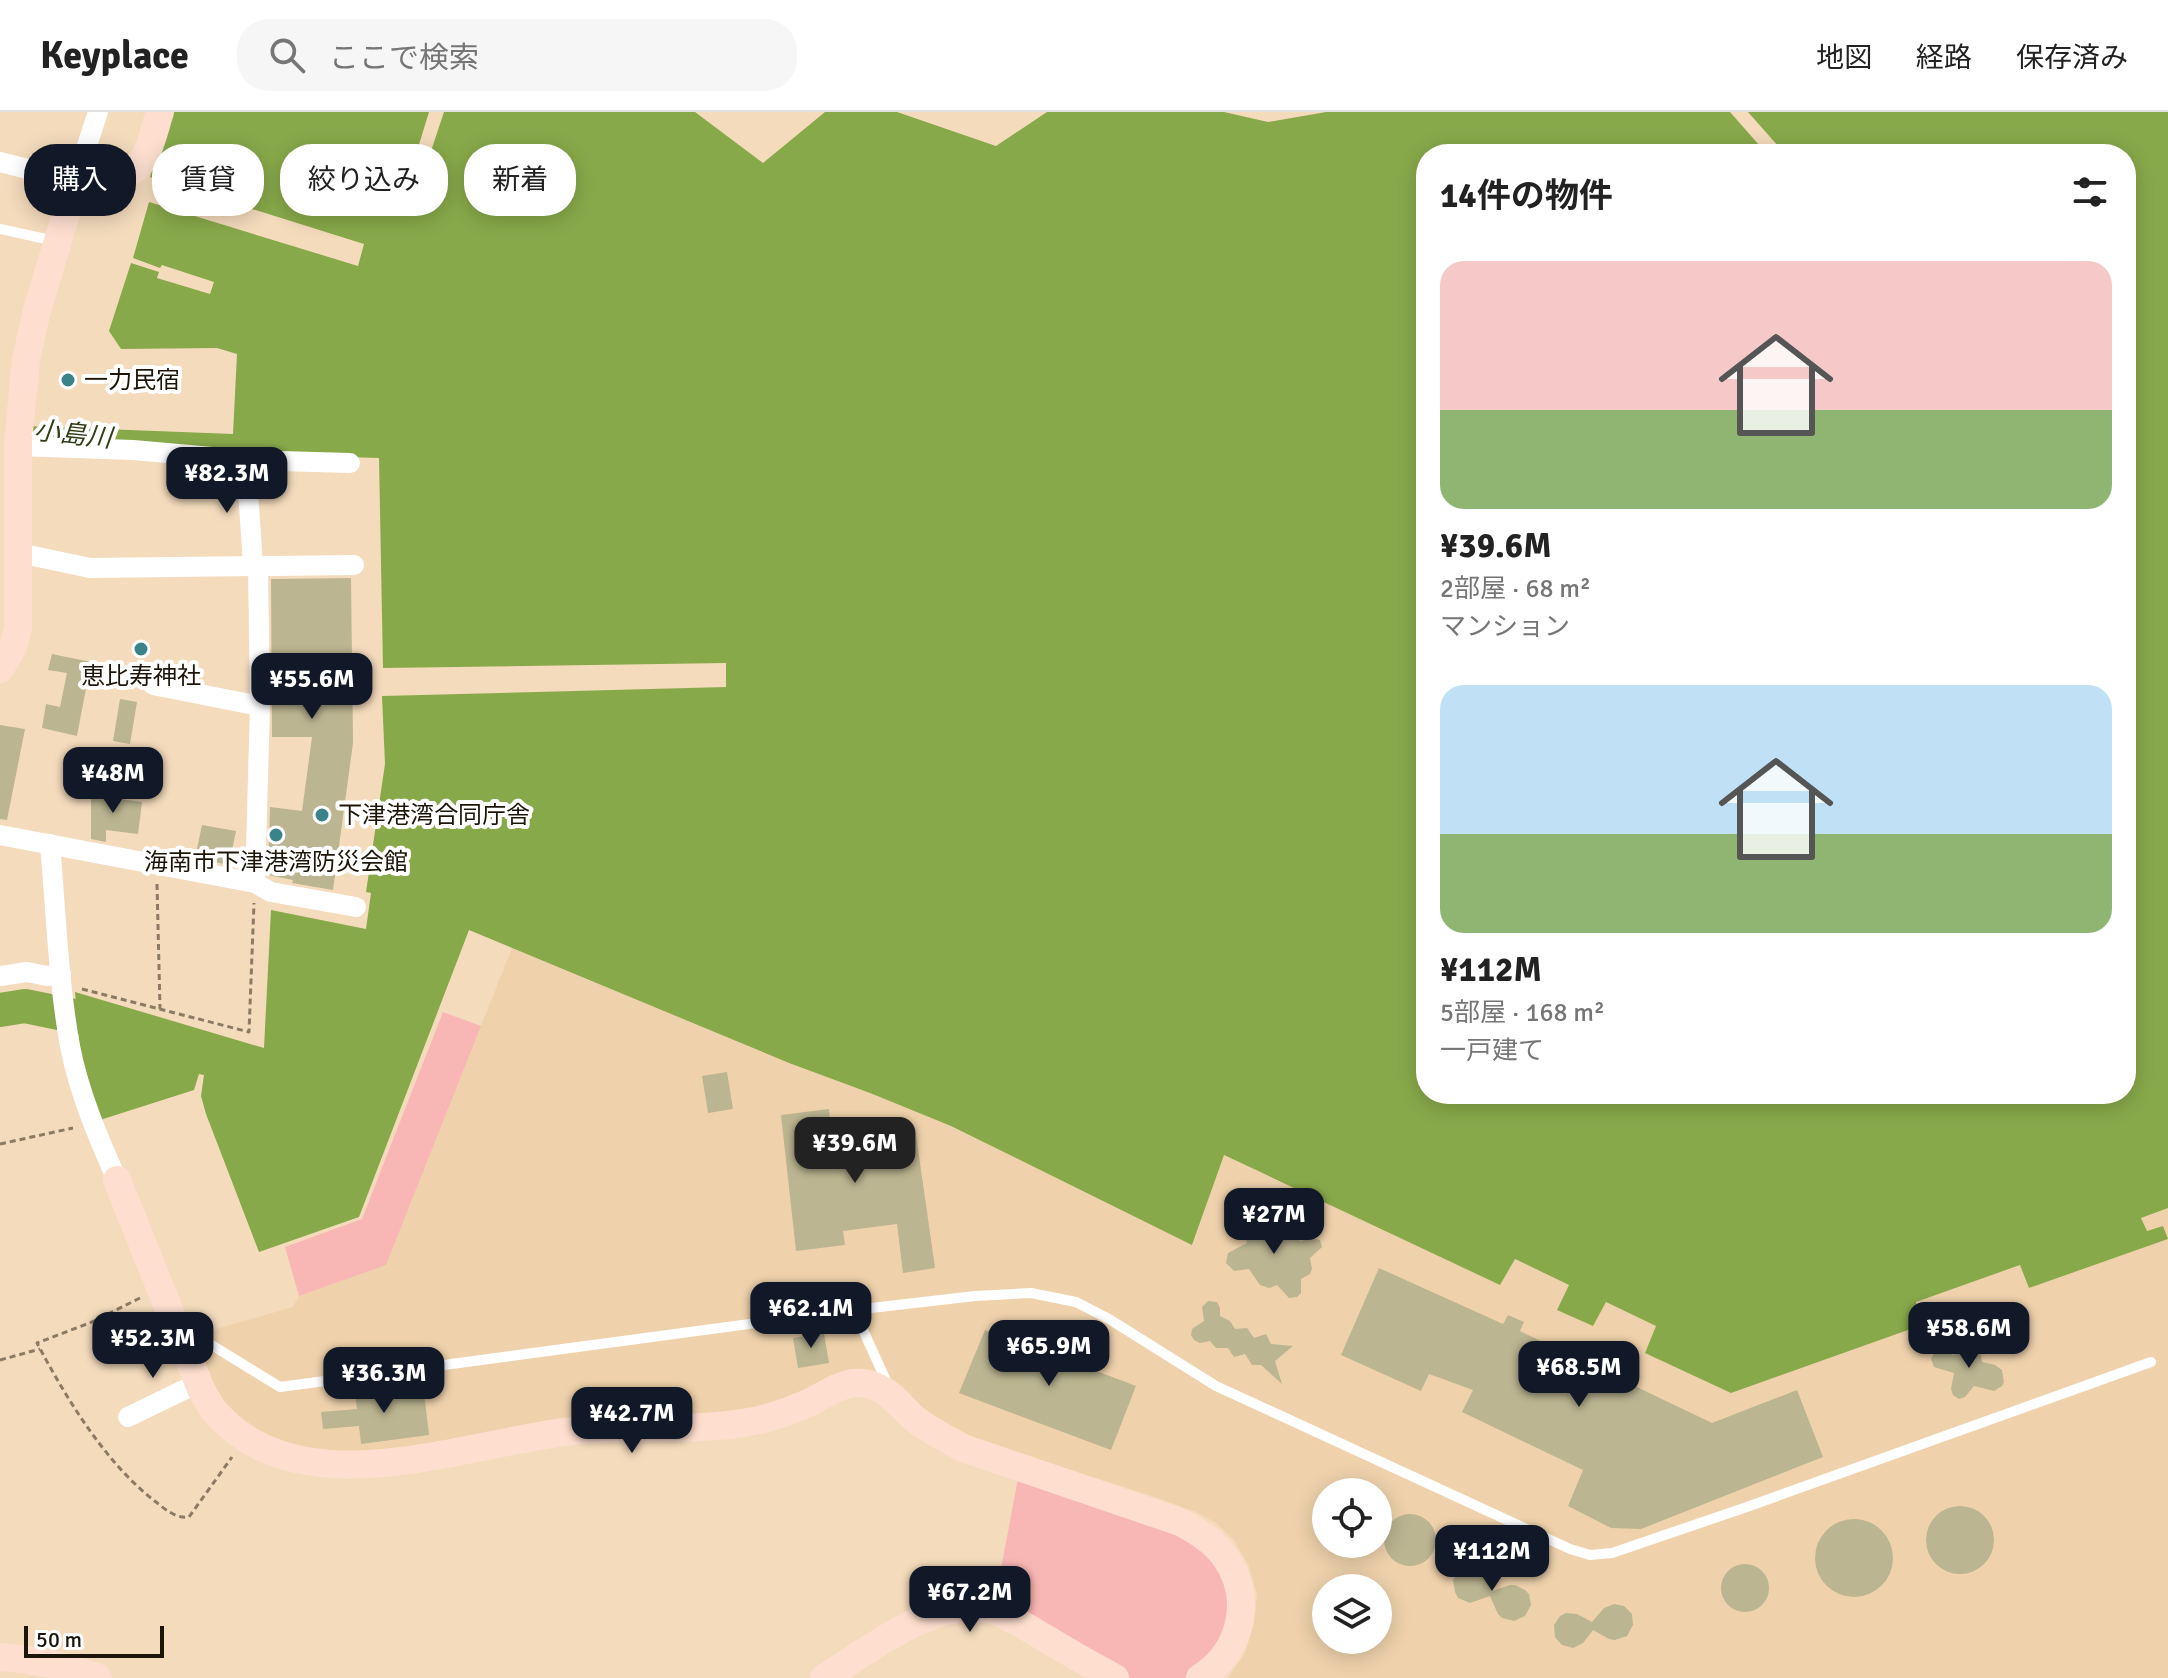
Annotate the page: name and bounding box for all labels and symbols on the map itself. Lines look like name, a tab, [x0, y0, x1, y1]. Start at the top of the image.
place label: 一力民宿	[84, 365, 180, 395]
marker: 一力民宿	[59, 371, 77, 389]
water label: 小島川	[32, 415, 116, 455]
pin: ¥82.3M	[162, 447, 292, 515]
marker: 恵比寿神社	[132, 640, 150, 658]
pin: ¥55.6M	[247, 653, 377, 721]
place label: 恵比寿神社	[81, 661, 201, 691]
pin: ¥48M	[66, 747, 160, 815]
place label: 下津港湾合同庁舎	[338, 800, 530, 830]
marker: 下津港湾合同庁舎	[313, 806, 331, 824]
marker: 海南市下津港湾防災会館	[267, 826, 285, 844]
place label: 海南市下津港湾防災会館	[144, 847, 408, 877]
pin: ¥39.6M	[790, 1117, 920, 1185]
pin: ¥27M	[1227, 1188, 1321, 1256]
pin: ¥62.1M	[746, 1282, 876, 1350]
pin: ¥58.6M	[1904, 1302, 2034, 1370]
pin: ¥52.3M	[88, 1312, 218, 1380]
pin: ¥65.9M	[984, 1320, 1114, 1388]
pin: ¥68.5M	[1514, 1341, 1644, 1409]
pin: ¥36.3M	[319, 1347, 449, 1415]
pin: ¥42.7M	[567, 1387, 697, 1455]
pin: ¥112M	[1436, 1525, 1548, 1593]
pin: ¥67.2M	[905, 1566, 1035, 1634]
scale bar	[24, 1622, 164, 1658]

